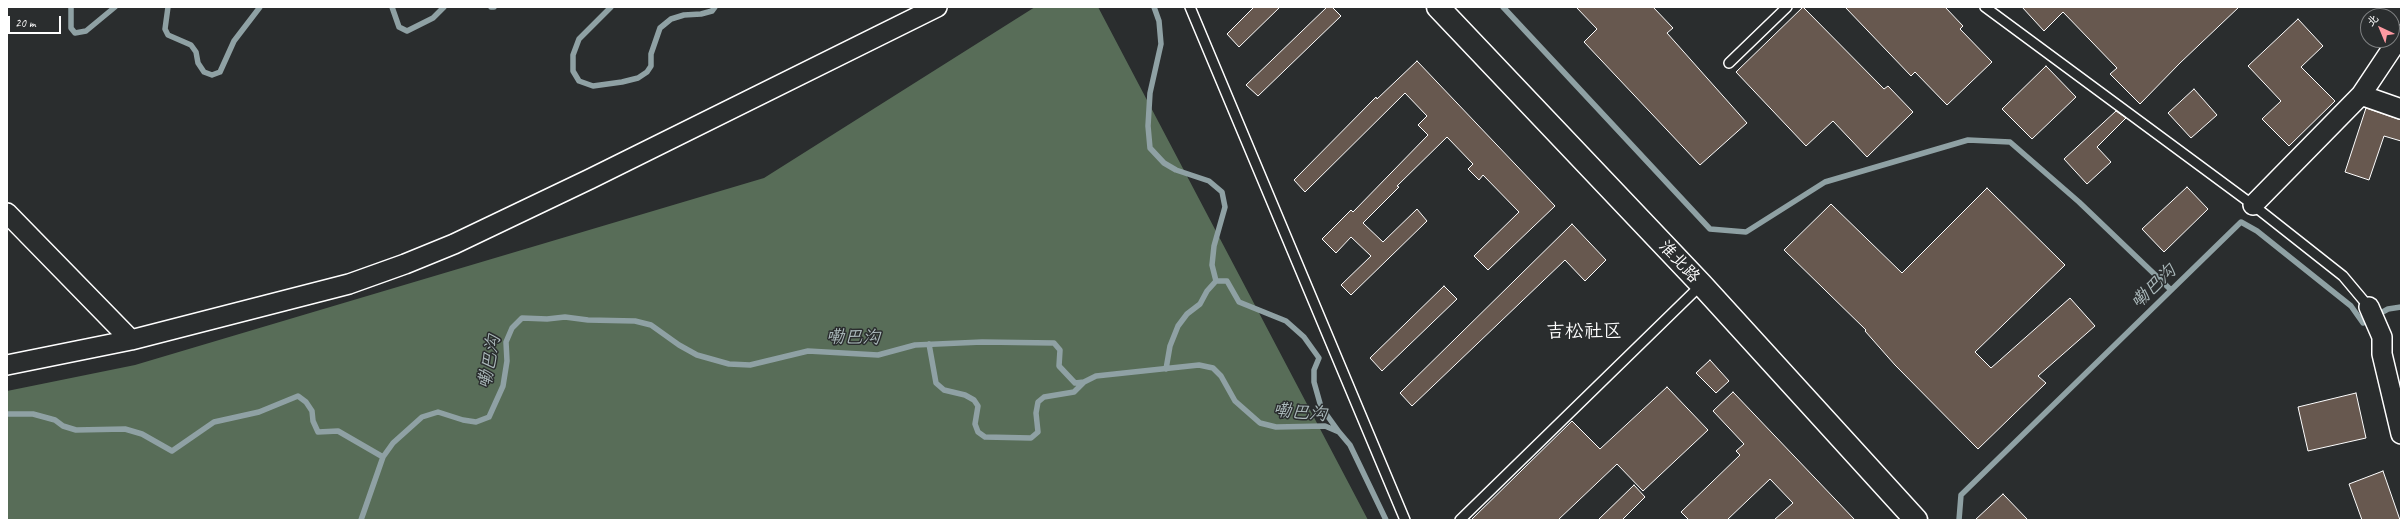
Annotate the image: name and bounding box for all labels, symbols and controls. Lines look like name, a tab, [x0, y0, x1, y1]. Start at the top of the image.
scale bar	[10, 8, 63, 34]
north arrow	[2360, 8, 2400, 48]
text: 北	[2364, 11, 2381, 29]
text: 20 m	[15, 15, 35, 31]
street label: 淮北路	[1654, 236, 1704, 288]
water label: 嘞巴沟	[2127, 260, 2181, 314]
district label: 吉松社区	[1546, 321, 1622, 343]
water label: 嘞巴沟	[826, 327, 880, 349]
water label: 嘞巴沟	[474, 333, 506, 391]
water label: 嘞巴沟	[1272, 400, 1328, 426]

